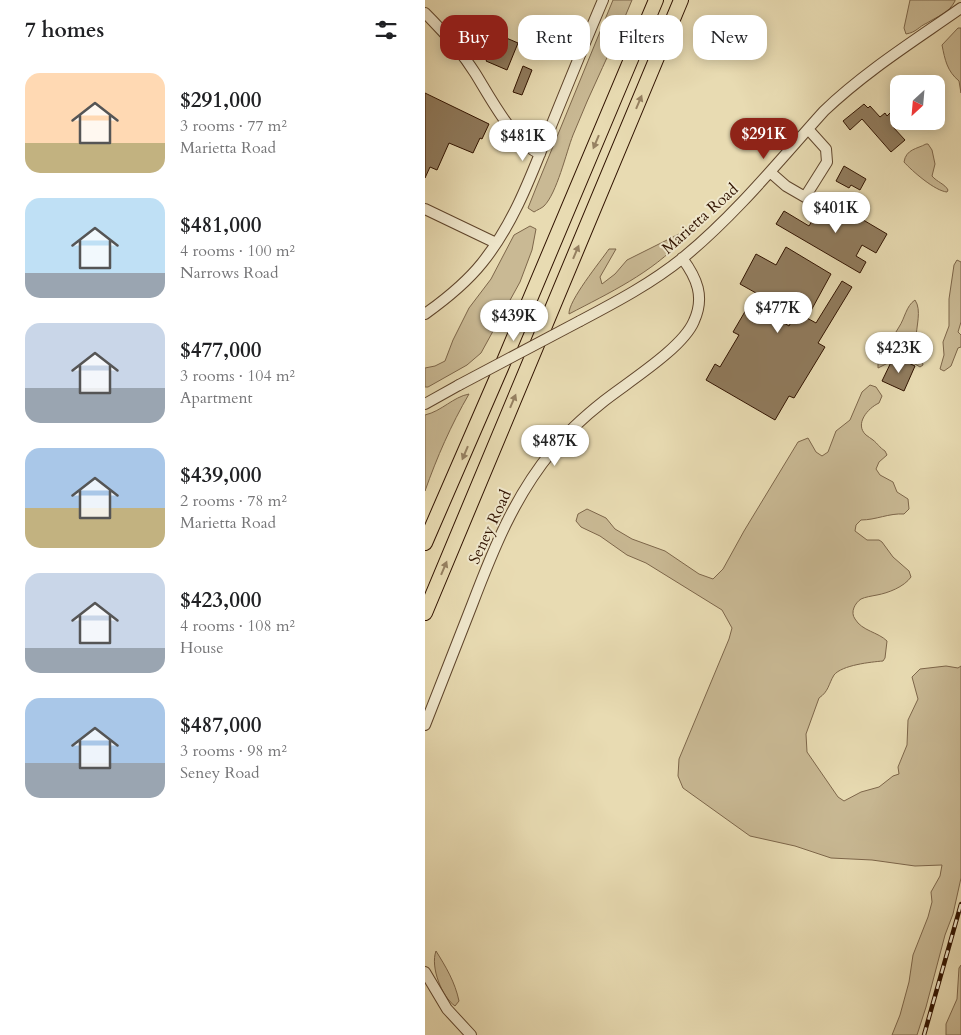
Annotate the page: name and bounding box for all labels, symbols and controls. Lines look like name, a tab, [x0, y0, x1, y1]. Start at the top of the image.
chip: Buy	[440, 15, 508, 60]
chip: Rent	[518, 15, 590, 60]
chip: Filters	[600, 15, 683, 60]
chip: New	[693, 15, 767, 60]
text: 7 homes	[25, 16, 104, 45]
icon: filters	[372, 16, 400, 44]
north arrow	[890, 75, 945, 130]
map controls	[890, 75, 945, 130]
text: $291,000	[180, 86, 261, 115]
icon: home	[65, 93, 125, 153]
one-way arrow	[635, 95, 643, 109]
text: 3 rooms · 77 m²	[180, 115, 287, 137]
pin: $291K	[729, 118, 799, 160]
pin: $481K	[488, 120, 558, 162]
text: $291K	[741, 123, 787, 145]
text: $481K	[500, 125, 546, 147]
one-way arrow	[592, 135, 600, 150]
text: Marietta Road	[180, 137, 276, 159]
street label: Marietta Road	[657, 178, 743, 259]
pin: $401K	[801, 192, 871, 234]
text: $401K	[813, 197, 859, 219]
text: $481,000	[180, 211, 261, 240]
icon: home	[65, 218, 125, 278]
text: 4 rooms · 100 m²	[180, 240, 295, 262]
one-way arrow	[572, 245, 580, 259]
text: Narrows Road	[180, 262, 279, 284]
pin: $477K	[743, 292, 813, 334]
text: $477K	[755, 297, 801, 319]
pin: $439K	[479, 300, 549, 342]
text: $439K	[491, 305, 537, 327]
pin: $423K	[864, 332, 934, 374]
text: $477,000	[180, 336, 261, 365]
text: $423K	[876, 337, 922, 359]
icon: home	[65, 343, 125, 403]
text: 3 rooms · 104 m²	[180, 365, 295, 387]
text: Apartment	[180, 387, 253, 409]
one-way arrow	[510, 394, 517, 409]
pin: $487K	[520, 424, 590, 467]
text: $487K	[532, 430, 578, 452]
one-way arrow	[461, 446, 469, 460]
text: $439,000	[180, 461, 261, 490]
icon: home	[65, 468, 125, 528]
street label: Seney Road	[463, 486, 517, 568]
text: 2 rooms · 78 m²	[180, 490, 287, 512]
text: Marietta Road	[180, 512, 276, 534]
one-way arrow	[440, 561, 448, 575]
text: $423,000	[180, 586, 261, 615]
icon: home	[65, 593, 125, 653]
text: 4 rooms · 108 m²	[180, 615, 295, 637]
text: House	[180, 637, 223, 659]
text: $487,000	[180, 711, 261, 740]
icon: home	[65, 718, 125, 778]
text: 3 rooms · 98 m²	[180, 740, 287, 762]
text: Seney Road	[180, 762, 260, 784]

